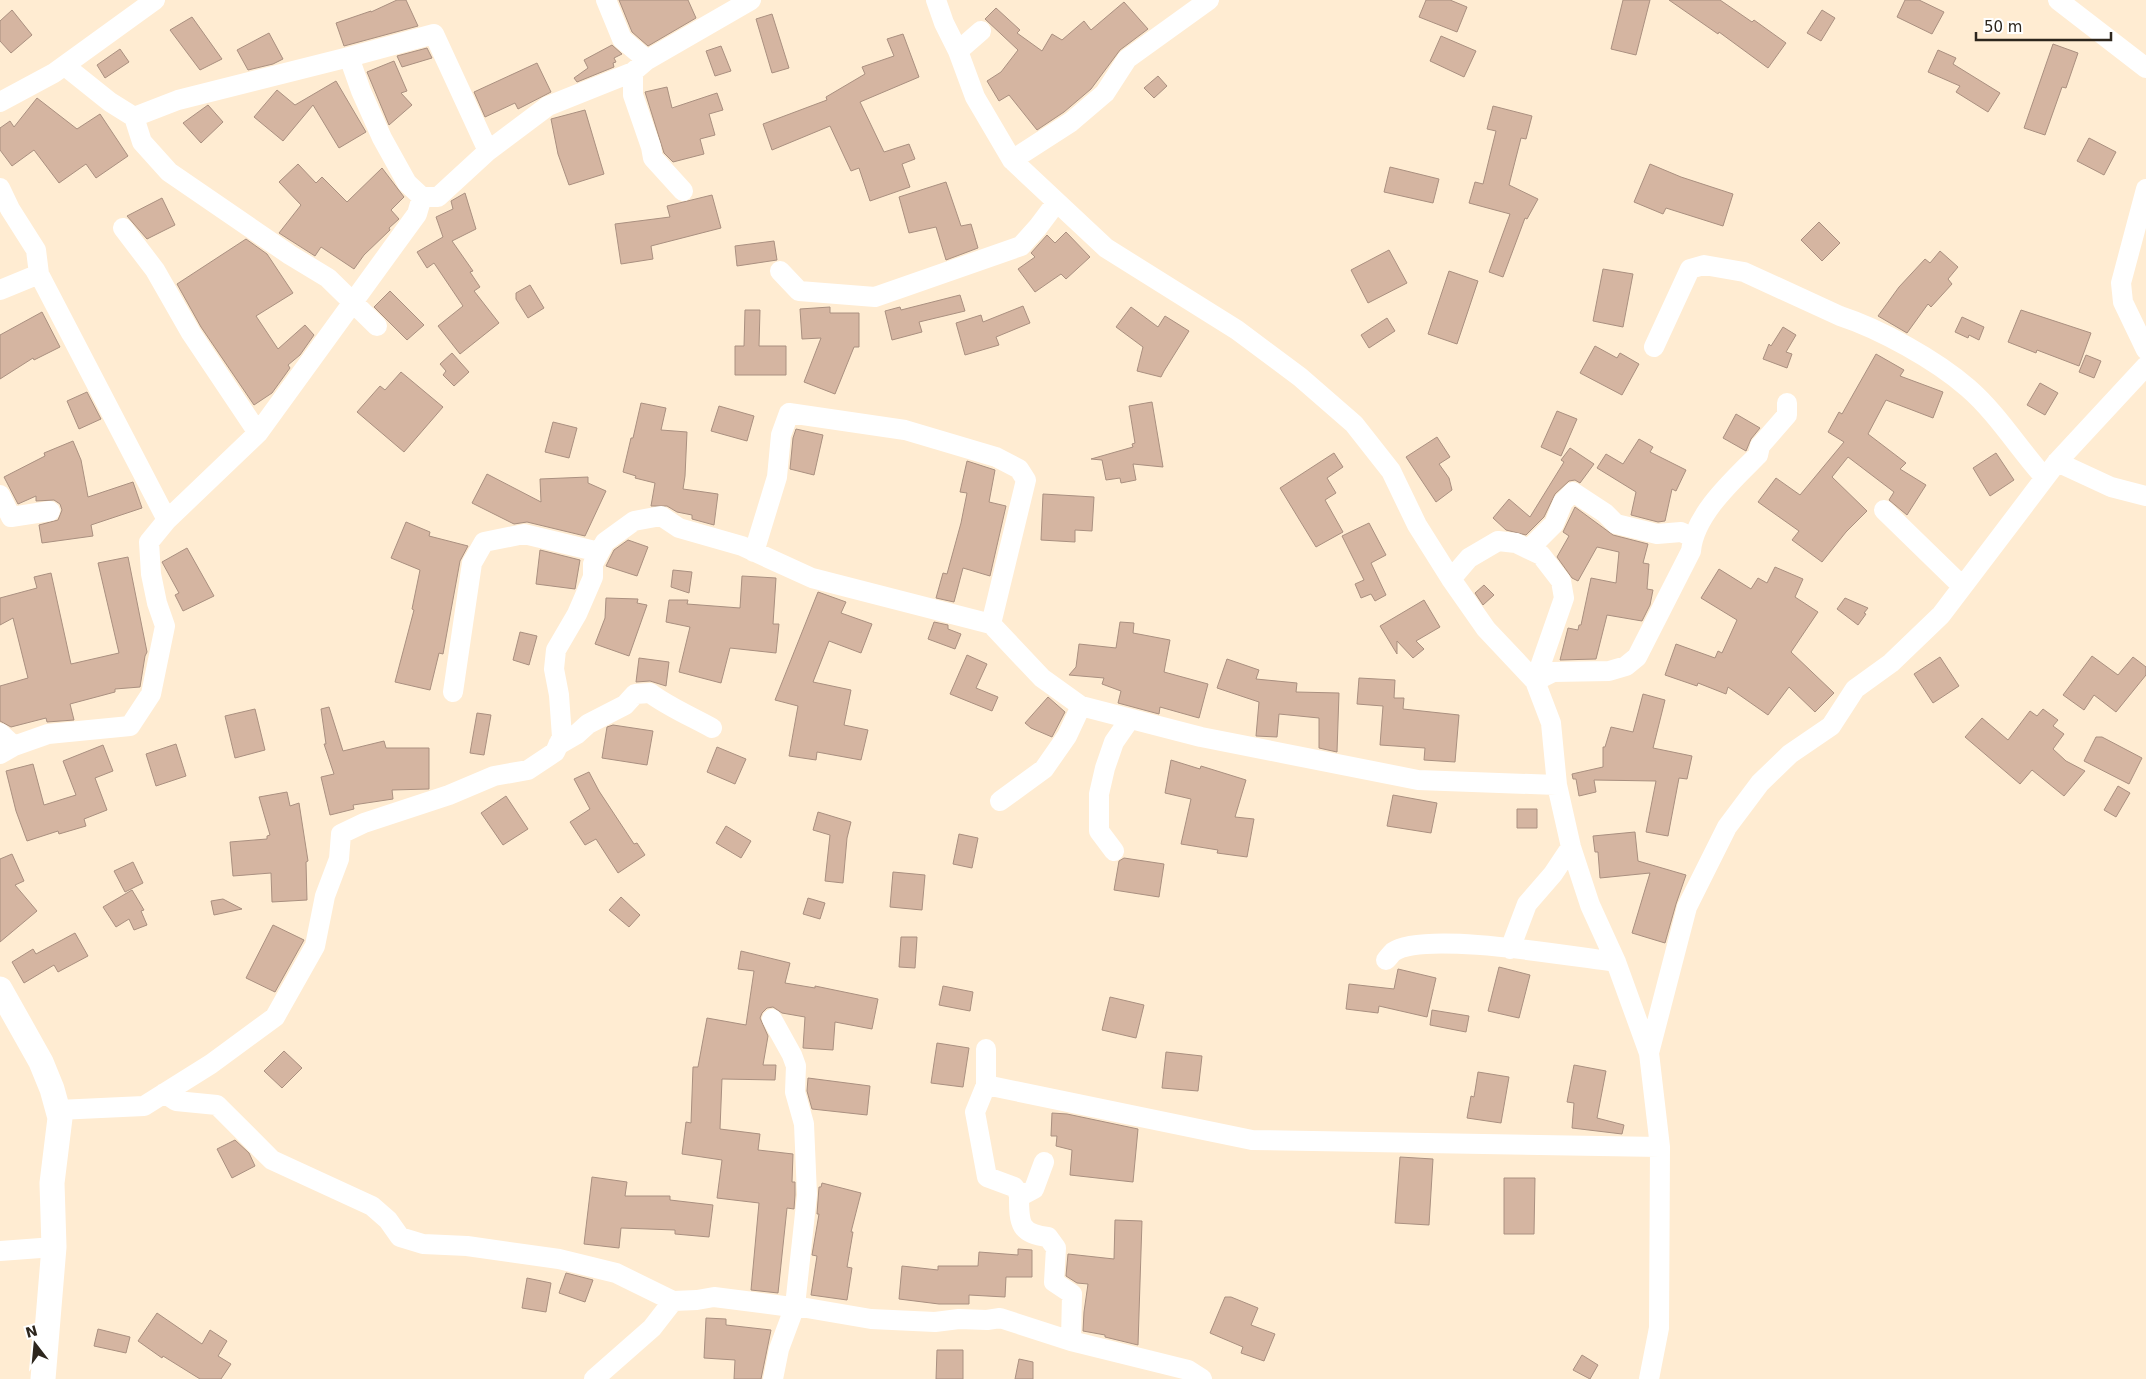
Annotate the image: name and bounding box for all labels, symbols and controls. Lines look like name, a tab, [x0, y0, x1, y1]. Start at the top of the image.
scale bar	[1976, 10, 2111, 42]
text: 50 m	[1984, 18, 2022, 36]
north arrow	[10, 1319, 60, 1369]
text: N	[24, 1322, 39, 1341]

